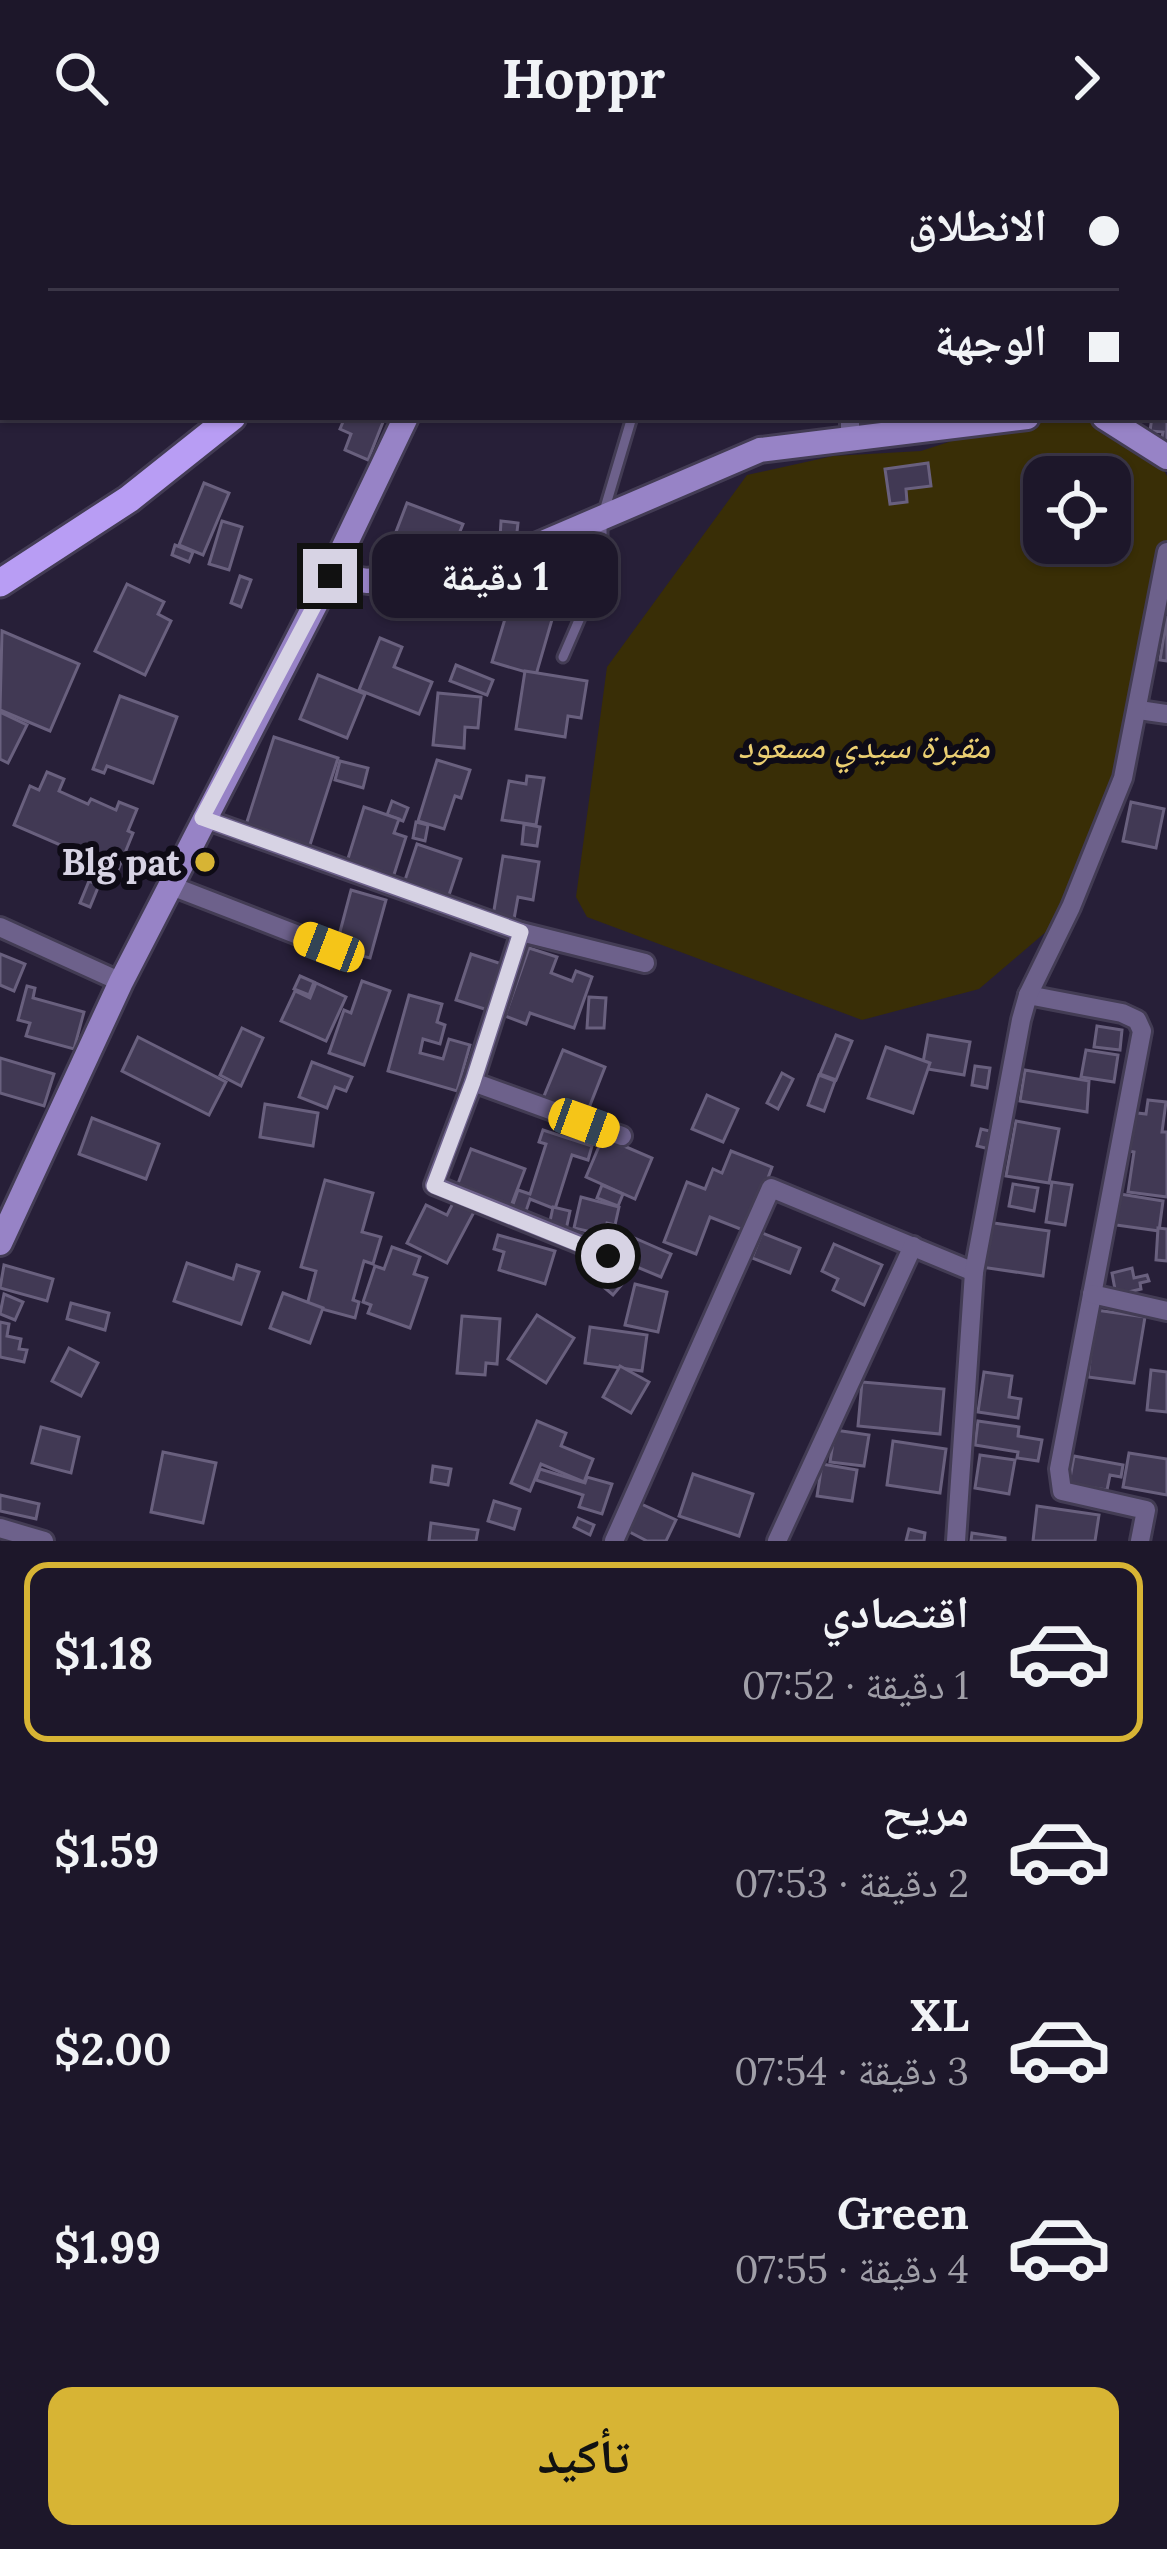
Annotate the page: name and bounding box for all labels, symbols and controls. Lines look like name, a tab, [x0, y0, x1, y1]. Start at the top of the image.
text: Hoppr	[502, 44, 665, 113]
icon: search	[48, 45, 114, 111]
icon: forward	[1053, 45, 1119, 111]
text: الانطلاق	[908, 196, 1047, 253]
text: الوجهة	[934, 311, 1047, 368]
map controls	[1023, 456, 1131, 564]
button: locate	[1023, 456, 1131, 564]
callout: 1 دقيقة	[372, 534, 618, 618]
route end	[303, 549, 357, 603]
text: 1 دقيقة	[441, 551, 549, 601]
park label: مقبرة سيدي مسعود	[738, 722, 991, 774]
place label: Blg pat	[62, 839, 182, 885]
marker: Blg pat	[192, 849, 218, 875]
car	[289, 917, 369, 977]
car	[544, 1094, 624, 1152]
route start	[581, 1229, 635, 1283]
text: اقتصادي	[822, 1583, 969, 1640]
icon: car	[1005, 1598, 1113, 1706]
text: $1.18	[54, 1624, 153, 1681]
text: 1 دقيقة · 07:52	[742, 1660, 969, 1710]
text: مريح	[882, 1781, 969, 1838]
icon: car	[1005, 1796, 1113, 1904]
text: $1.59	[54, 1822, 159, 1879]
text: 2 دقيقة · 07:53	[734, 1858, 969, 1908]
text: XL	[910, 1986, 969, 2043]
icon: car	[1005, 1994, 1113, 2102]
text: $2.00	[54, 2020, 172, 2077]
text: 3 دقيقة · 07:54	[734, 2046, 969, 2096]
text: Green	[837, 2184, 969, 2241]
icon: car	[1005, 2192, 1113, 2300]
text: $1.99	[54, 2218, 161, 2275]
text: 4 دقيقة · 07:55	[734, 2244, 969, 2294]
button: تأكيد	[48, 2387, 1119, 2525]

